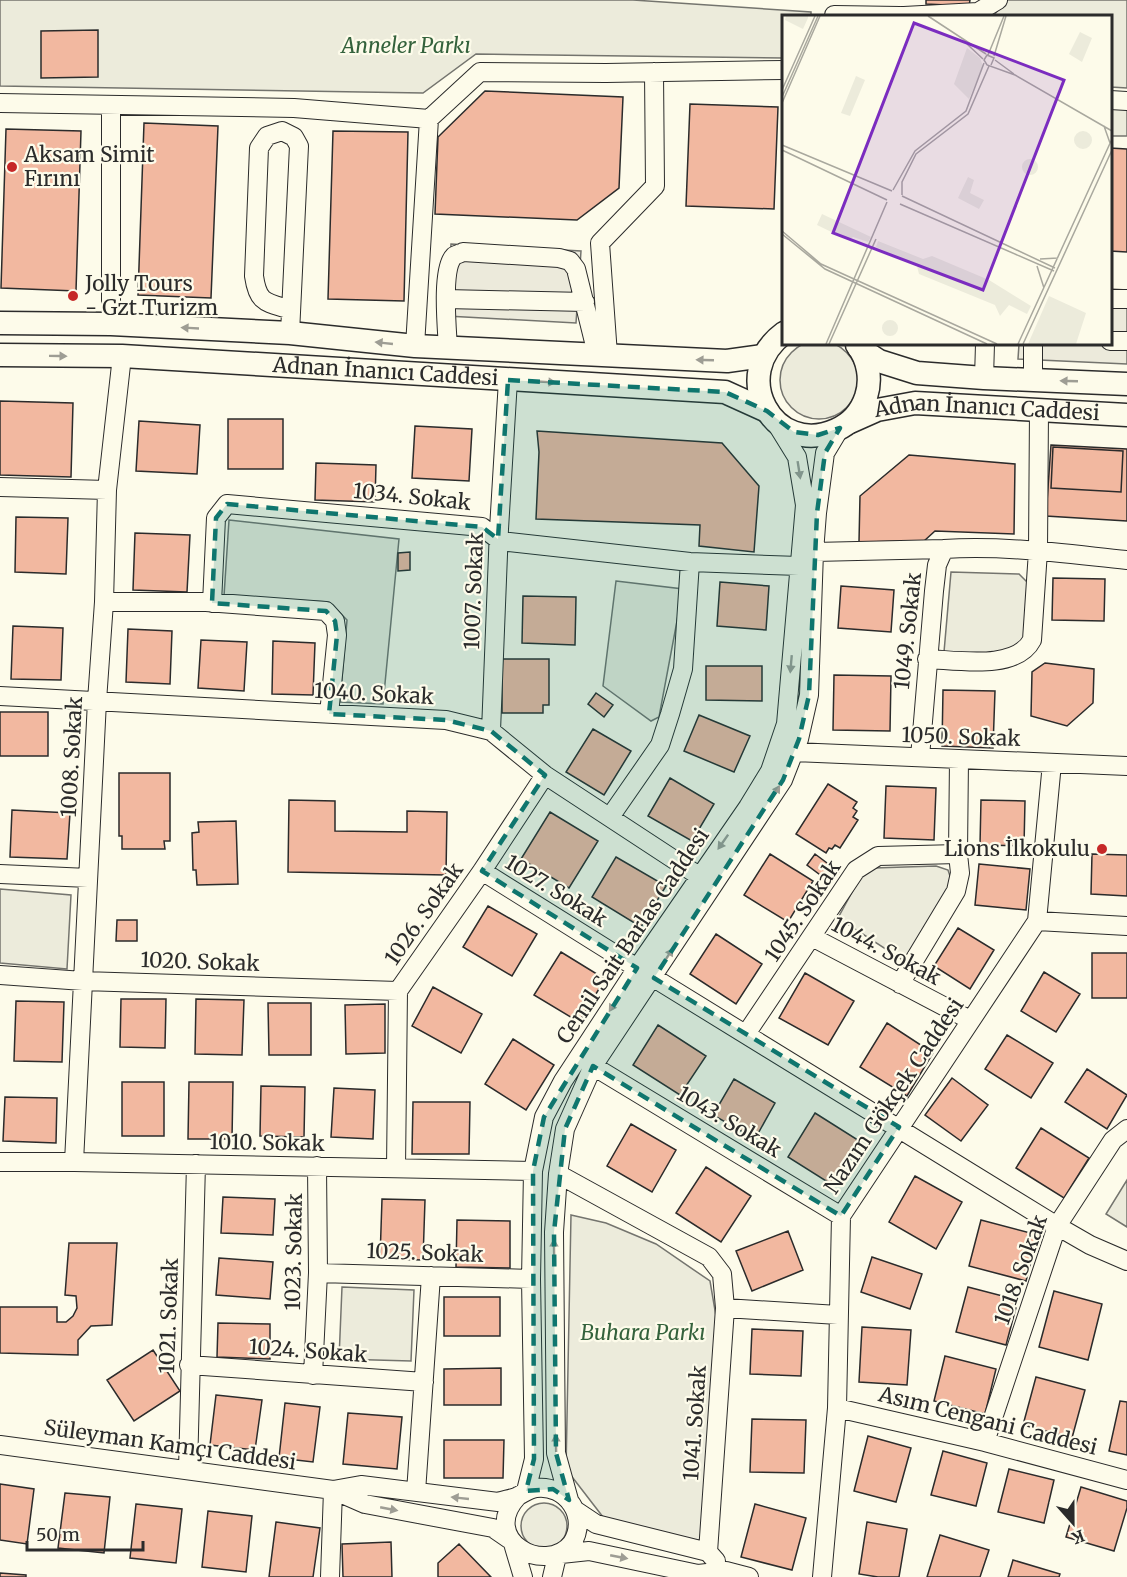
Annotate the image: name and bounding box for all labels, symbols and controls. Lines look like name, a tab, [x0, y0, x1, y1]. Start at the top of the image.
inset map	[782, 15, 1112, 345]
park label: Anneler Parkı	[339, 32, 471, 59]
place label: Aksam Simit Fırını	[23, 141, 154, 192]
marker: Aksam Simit Fırını	[5, 160, 19, 174]
place label: Jolly Tours - Gzt Turizm	[84, 270, 218, 321]
marker: Jolly Tours - Gzt Turizm	[66, 289, 80, 303]
one-way arrow	[180, 323, 199, 332]
one-way arrow	[375, 338, 394, 348]
one-way arrow	[49, 351, 68, 361]
street label: Adnan İnanıcı Caddesi	[271, 351, 499, 391]
one-way arrow	[695, 356, 714, 365]
one-way arrow	[1059, 376, 1078, 386]
one-way arrow	[537, 377, 556, 387]
street label: Adnan İnanıcı Caddesi	[871, 389, 1101, 426]
one-way arrow	[795, 461, 804, 480]
street label: 1034. Sokak	[352, 477, 473, 516]
street label: 1007. Sokak	[458, 531, 489, 650]
street label: 1049. Sokak	[888, 570, 927, 691]
one-way arrow	[786, 655, 796, 674]
street label: 1040. Sokak	[313, 677, 435, 710]
street label: 1008. Sokak	[55, 695, 88, 818]
street label: 1050. Sokak	[901, 721, 1022, 752]
one-way arrow	[769, 785, 780, 802]
street label: Cemil Sait Barlas Caddesi	[550, 823, 715, 1049]
one-way arrow	[717, 834, 729, 850]
place label: Lions İlkokulu	[944, 835, 1090, 862]
marker: Lions İlkokulu	[1095, 842, 1109, 856]
street label: 1027. Sokak	[500, 848, 613, 933]
street label: 1045. Sokak	[759, 854, 847, 967]
street label: 1026. Sokak	[378, 857, 469, 970]
street label: 1044. Sokak	[827, 910, 946, 991]
street label: 1020. Sokak	[140, 946, 261, 977]
one-way arrow	[662, 948, 673, 965]
street label: Nazım Gökçek Caddesi	[818, 993, 969, 1199]
one-way arrow	[608, 995, 619, 1012]
street label: 1043. Sokak	[672, 1080, 787, 1164]
street label: 1010. Sokak	[209, 1128, 326, 1157]
street label: 1023. Sokak	[279, 1192, 308, 1311]
street label: 1018. Sokak	[988, 1210, 1053, 1329]
street label: 1025. Sokak	[366, 1237, 485, 1268]
one-way arrow	[549, 1238, 559, 1257]
street label: 1021. Sokak	[153, 1257, 184, 1374]
park label: Buhara Parkı	[580, 1319, 706, 1346]
street label: 1024. Sokak	[248, 1333, 369, 1368]
street label: 1041. Sokak	[677, 1364, 712, 1482]
street label: Asım Cengani Caddesi	[875, 1380, 1100, 1461]
street label: Süleyman Kamçı Caddesi	[42, 1413, 298, 1476]
one-way arrow	[551, 1433, 561, 1452]
north arrow	[1043, 1493, 1103, 1553]
one-way arrow	[451, 1494, 470, 1503]
one-way arrow	[379, 1504, 398, 1513]
scale bar	[27, 1514, 142, 1552]
text: 50 m	[36, 1523, 80, 1546]
text: K	[1069, 1526, 1088, 1548]
one-way arrow	[609, 1553, 628, 1562]

